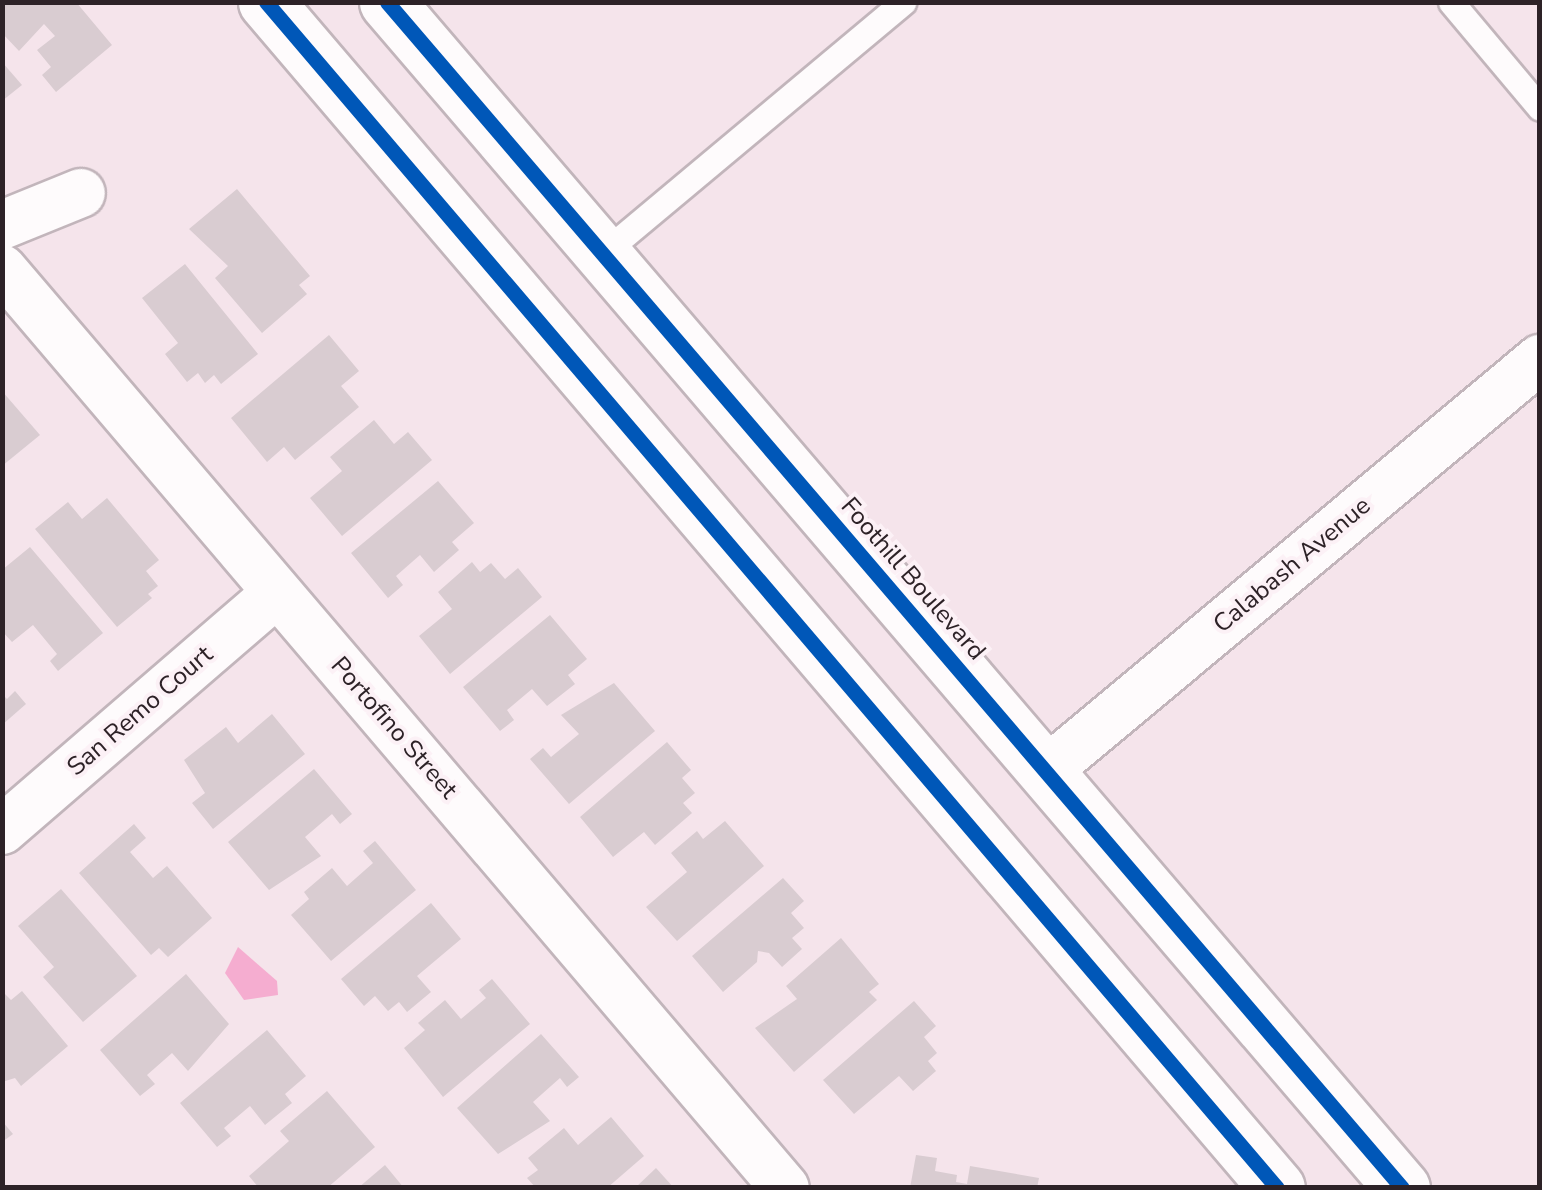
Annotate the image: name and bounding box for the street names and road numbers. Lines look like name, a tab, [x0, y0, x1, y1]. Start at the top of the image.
street label: Calabash Avenue	[1207, 491, 1377, 639]
street label: Foothill Boulevard	[834, 492, 992, 666]
street label: San Remo Court	[61, 640, 219, 782]
street label: Portofino Street	[324, 651, 464, 805]

